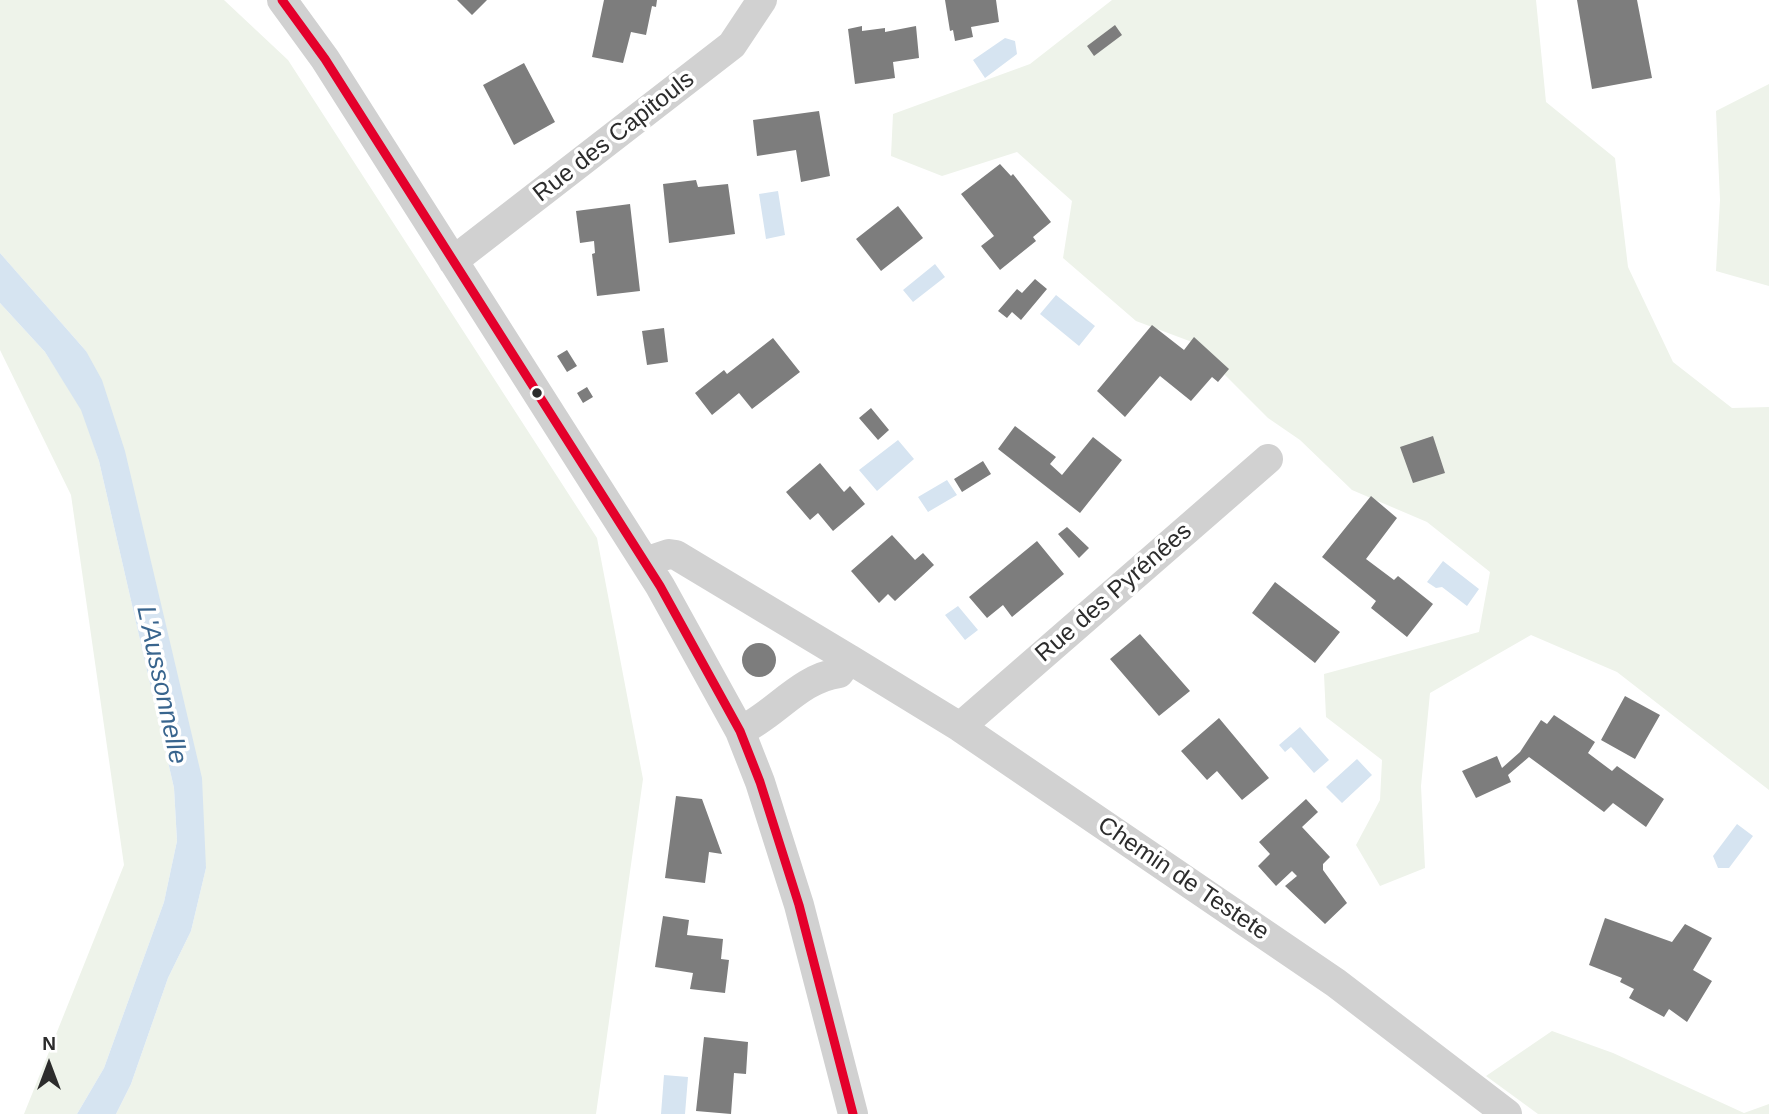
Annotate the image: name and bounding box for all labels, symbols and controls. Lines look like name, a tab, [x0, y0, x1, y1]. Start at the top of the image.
street label: Rue des Capitouls	[528, 65, 700, 209]
unlabelled marker	[530, 386, 544, 400]
street label: Rue des Pyrénées	[1030, 517, 1198, 669]
water label: L'Aussonnelle	[129, 603, 193, 767]
street label: Chemin de Testete	[1092, 811, 1274, 947]
north arrow	[14, 1030, 84, 1100]
text: N	[42, 1033, 56, 1054]

